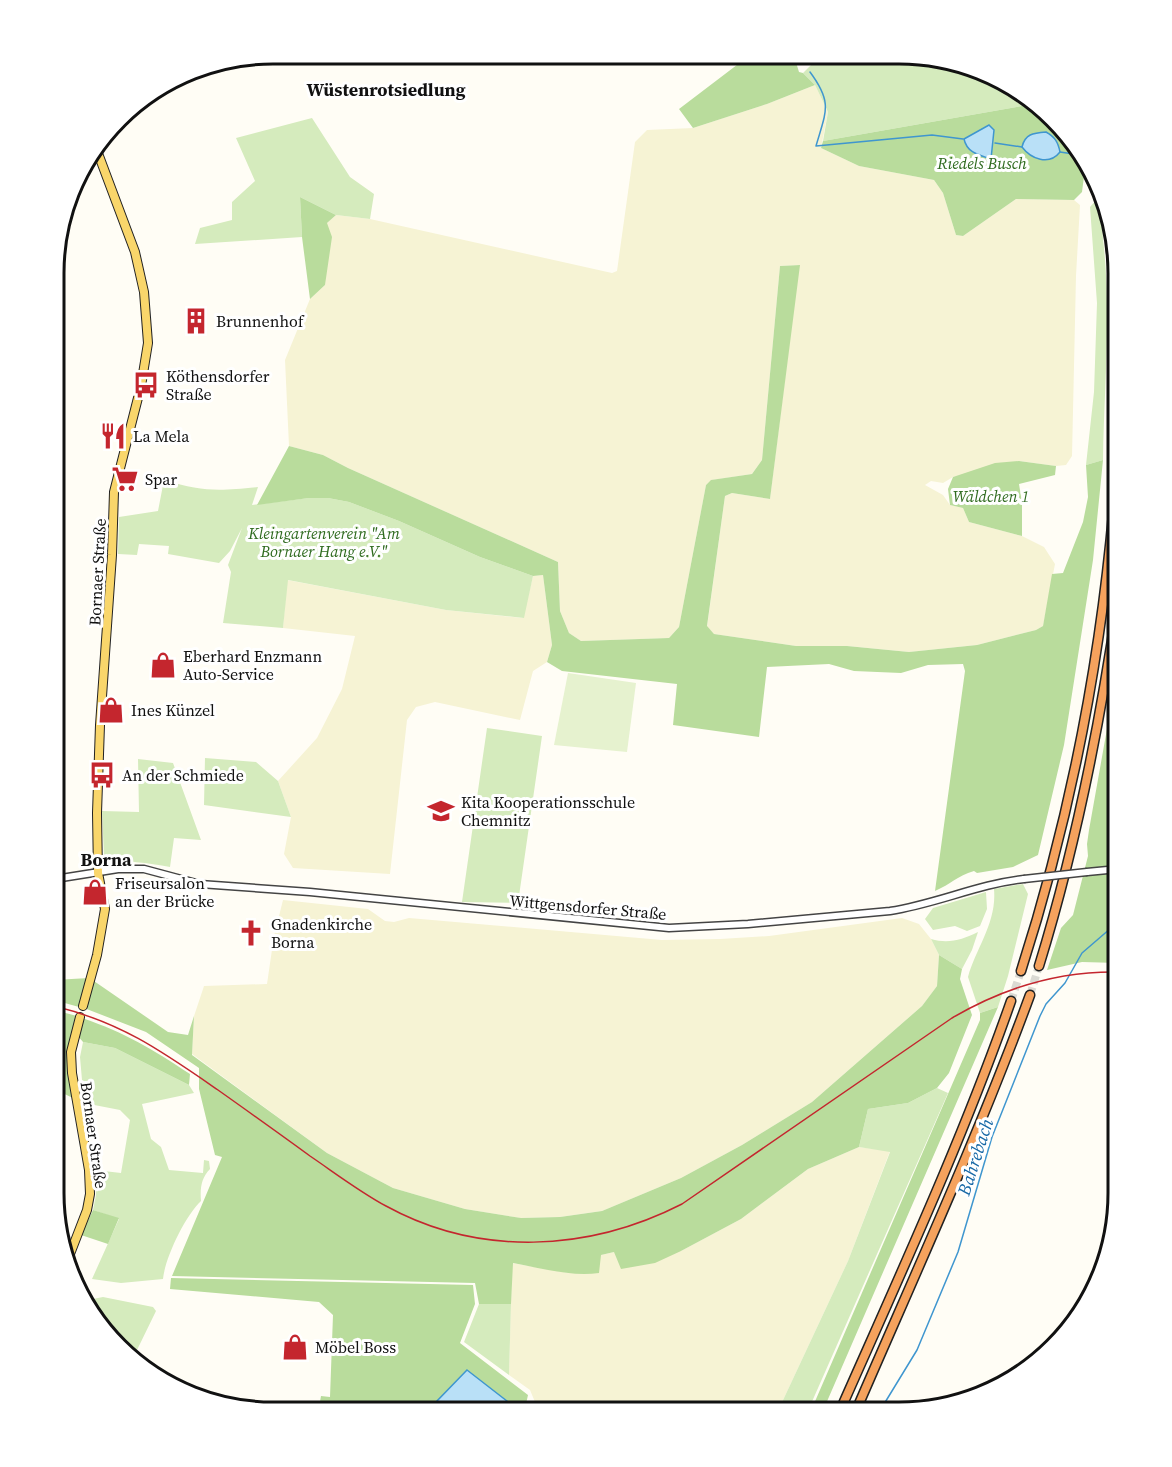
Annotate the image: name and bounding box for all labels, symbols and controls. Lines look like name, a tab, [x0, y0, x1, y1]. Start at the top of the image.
district label: Wüstenrotsiedlung	[307, 77, 466, 102]
park label: Riedels Busch	[936, 152, 1027, 174]
building icon: Brunnenhof	[181, 306, 211, 336]
place label: Brunnenhof	[216, 310, 305, 332]
place label: Köthensdorfer Straße	[166, 365, 270, 405]
bus stop icon: Köthensdorfer Straße	[131, 370, 161, 400]
restaurant icon: La Mela	[98, 421, 128, 451]
place label: La Mela	[133, 425, 190, 447]
supermarket icon: Spar	[110, 464, 140, 494]
place label: Spar	[145, 468, 177, 490]
park label: Wäldchen 1	[953, 485, 1029, 507]
street label: Bornaer Straße	[83, 518, 111, 626]
park label: Kleingartenverein "Am Bornaer Hang e.V."	[247, 522, 400, 562]
place label: Eberhard Enzmann Auto-Service	[183, 645, 323, 685]
shop icon: Eberhard Enzmann Auto-Service	[148, 650, 178, 680]
shop icon: Ines Künzel	[96, 695, 126, 725]
place label: Ines Künzel	[131, 699, 215, 721]
bus stop icon: An der Schmiede	[87, 760, 117, 790]
place label: An der Schmiede	[122, 764, 244, 786]
place label: Kita Kooperationsschule Chemnitz	[461, 791, 635, 831]
school or university icon: Kita Kooperationsschule Chemnitz	[426, 796, 456, 826]
district label: Borna	[81, 847, 132, 872]
place label: Friseursalon an der Brücke	[115, 872, 214, 912]
shop icon: Friseursalon an der Brücke	[80, 877, 110, 907]
street label: Wittgensdorfer Straße	[509, 889, 667, 925]
place label: Gnadenkirche Borna	[271, 913, 372, 953]
church icon: Gnadenkirche Borna	[236, 918, 266, 948]
street label: Bornaer Straße	[76, 1080, 112, 1190]
water label: Bahrebach	[951, 1115, 999, 1200]
shop icon: Möbel Boss	[280, 1332, 310, 1362]
place label: Möbel Boss	[315, 1336, 396, 1358]

